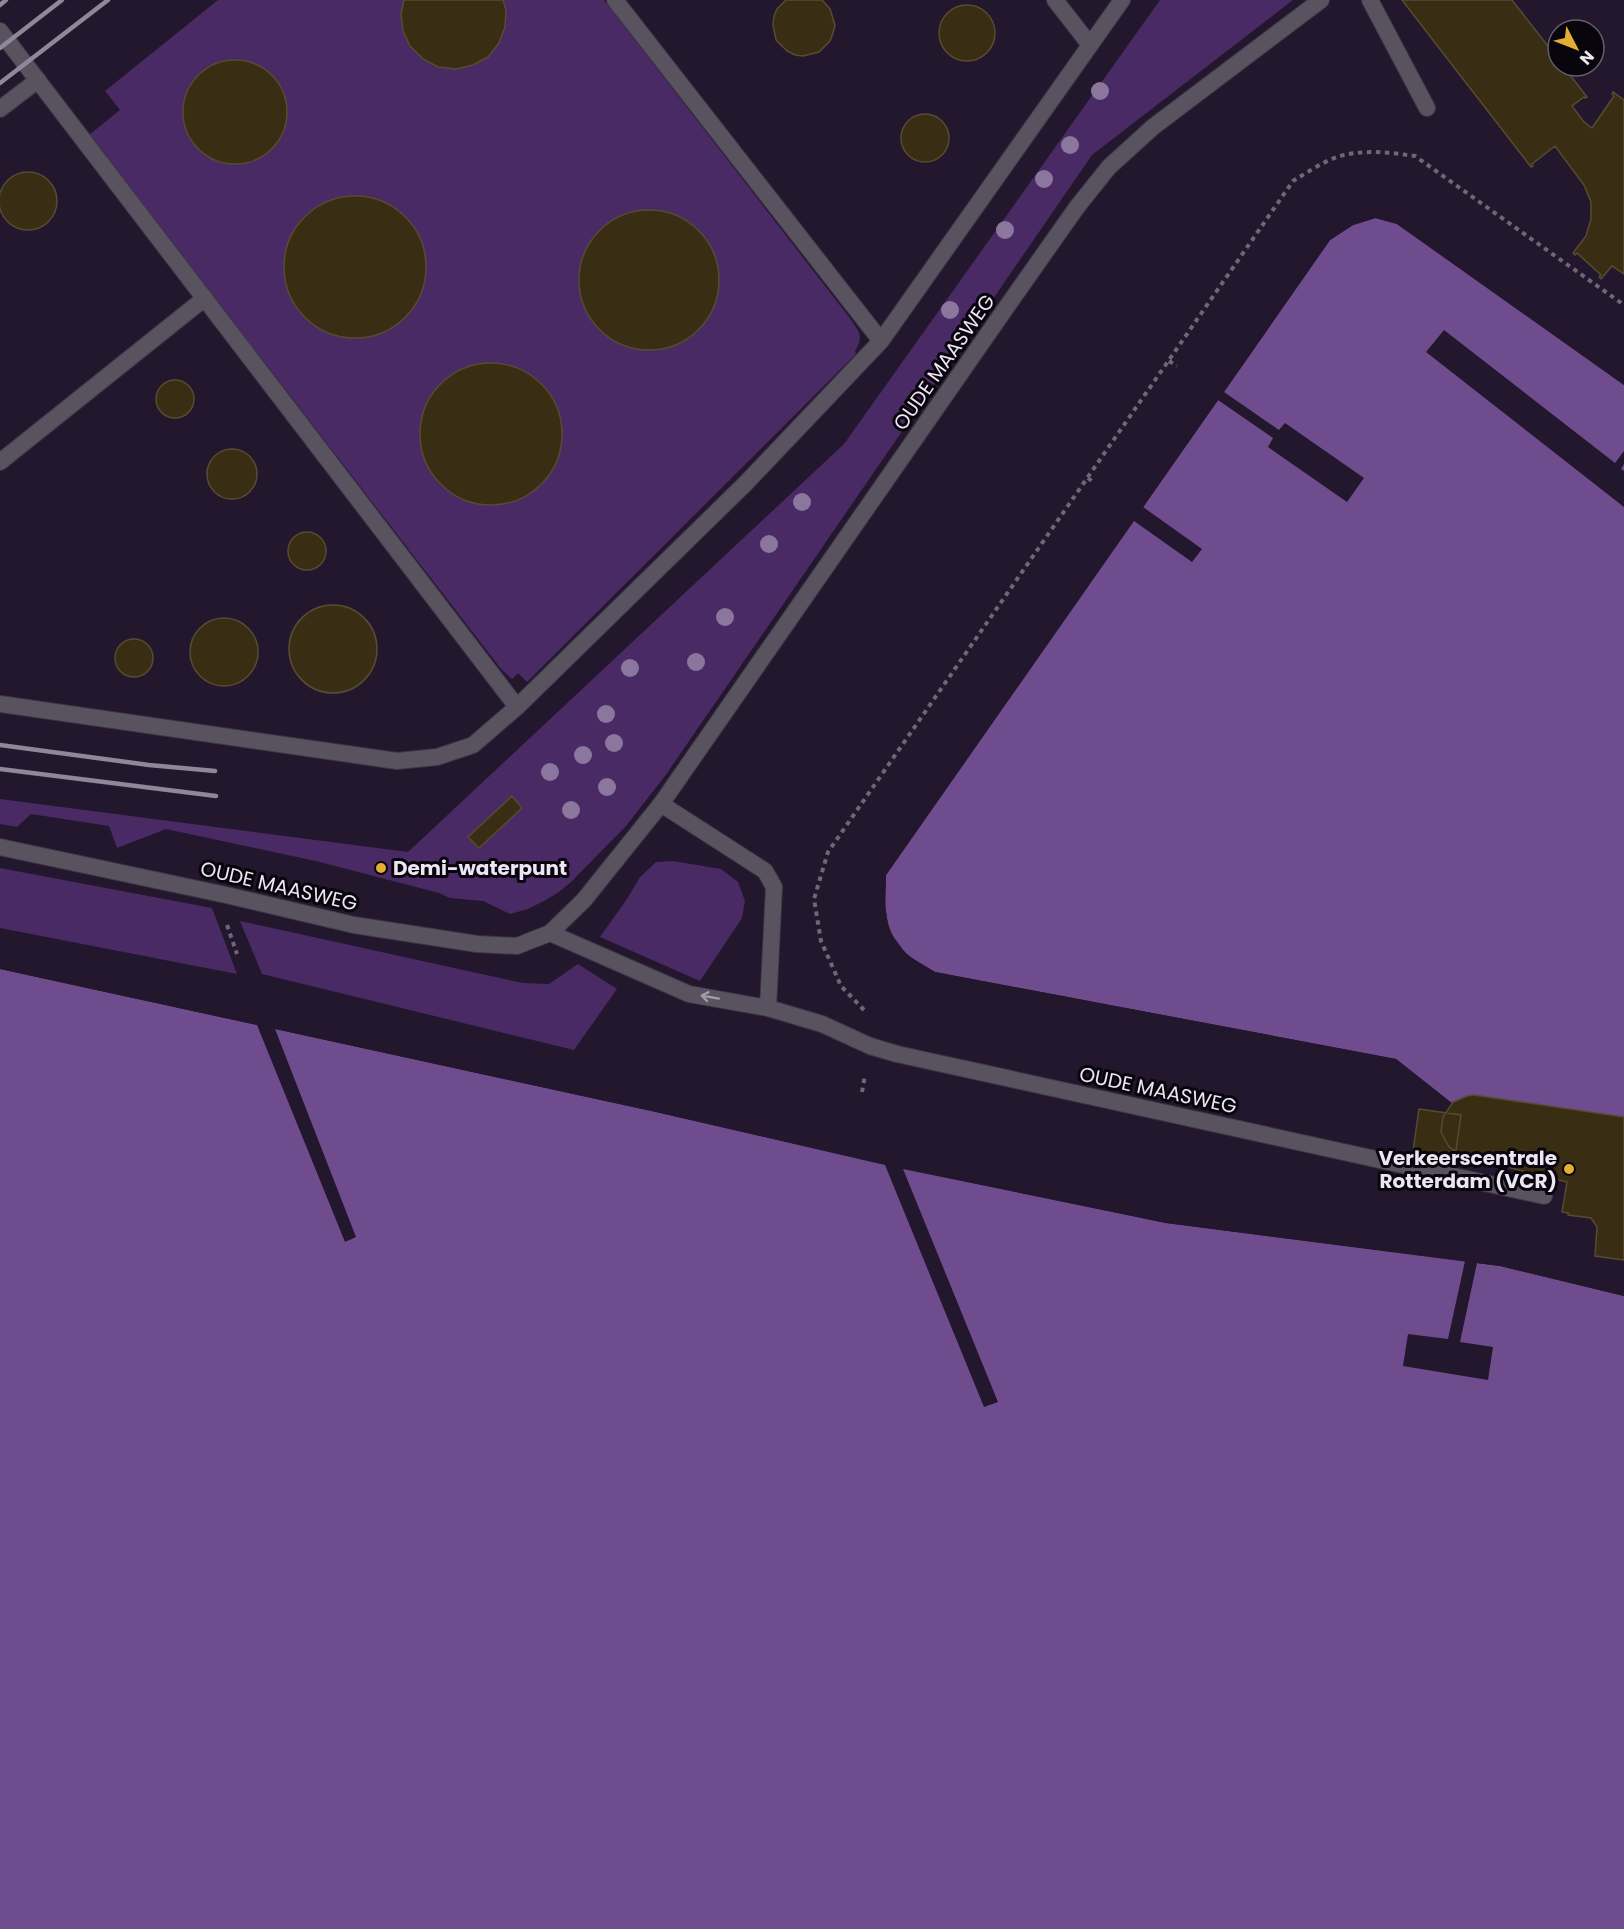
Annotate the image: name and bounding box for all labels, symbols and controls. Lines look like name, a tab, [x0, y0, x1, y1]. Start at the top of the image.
north arrow	[1546, 18, 1606, 78]
text: N	[1574, 46, 1599, 70]
street label: OUDE MAASWEG	[887, 288, 1001, 436]
street label: OUDE MAASWEG	[198, 854, 360, 918]
place label: Demi-waterpunt	[393, 854, 567, 882]
marker: Demi-waterpunt	[374, 861, 388, 875]
one-way arrow	[701, 992, 721, 1003]
street label: OUDE MAASWEG	[1077, 1060, 1239, 1120]
place label: Verkeerscentrale Rotterdam (VCR)	[1378, 1144, 1557, 1195]
marker: Verkeerscentrale Rotterdam (VCR)	[1562, 1162, 1576, 1176]

